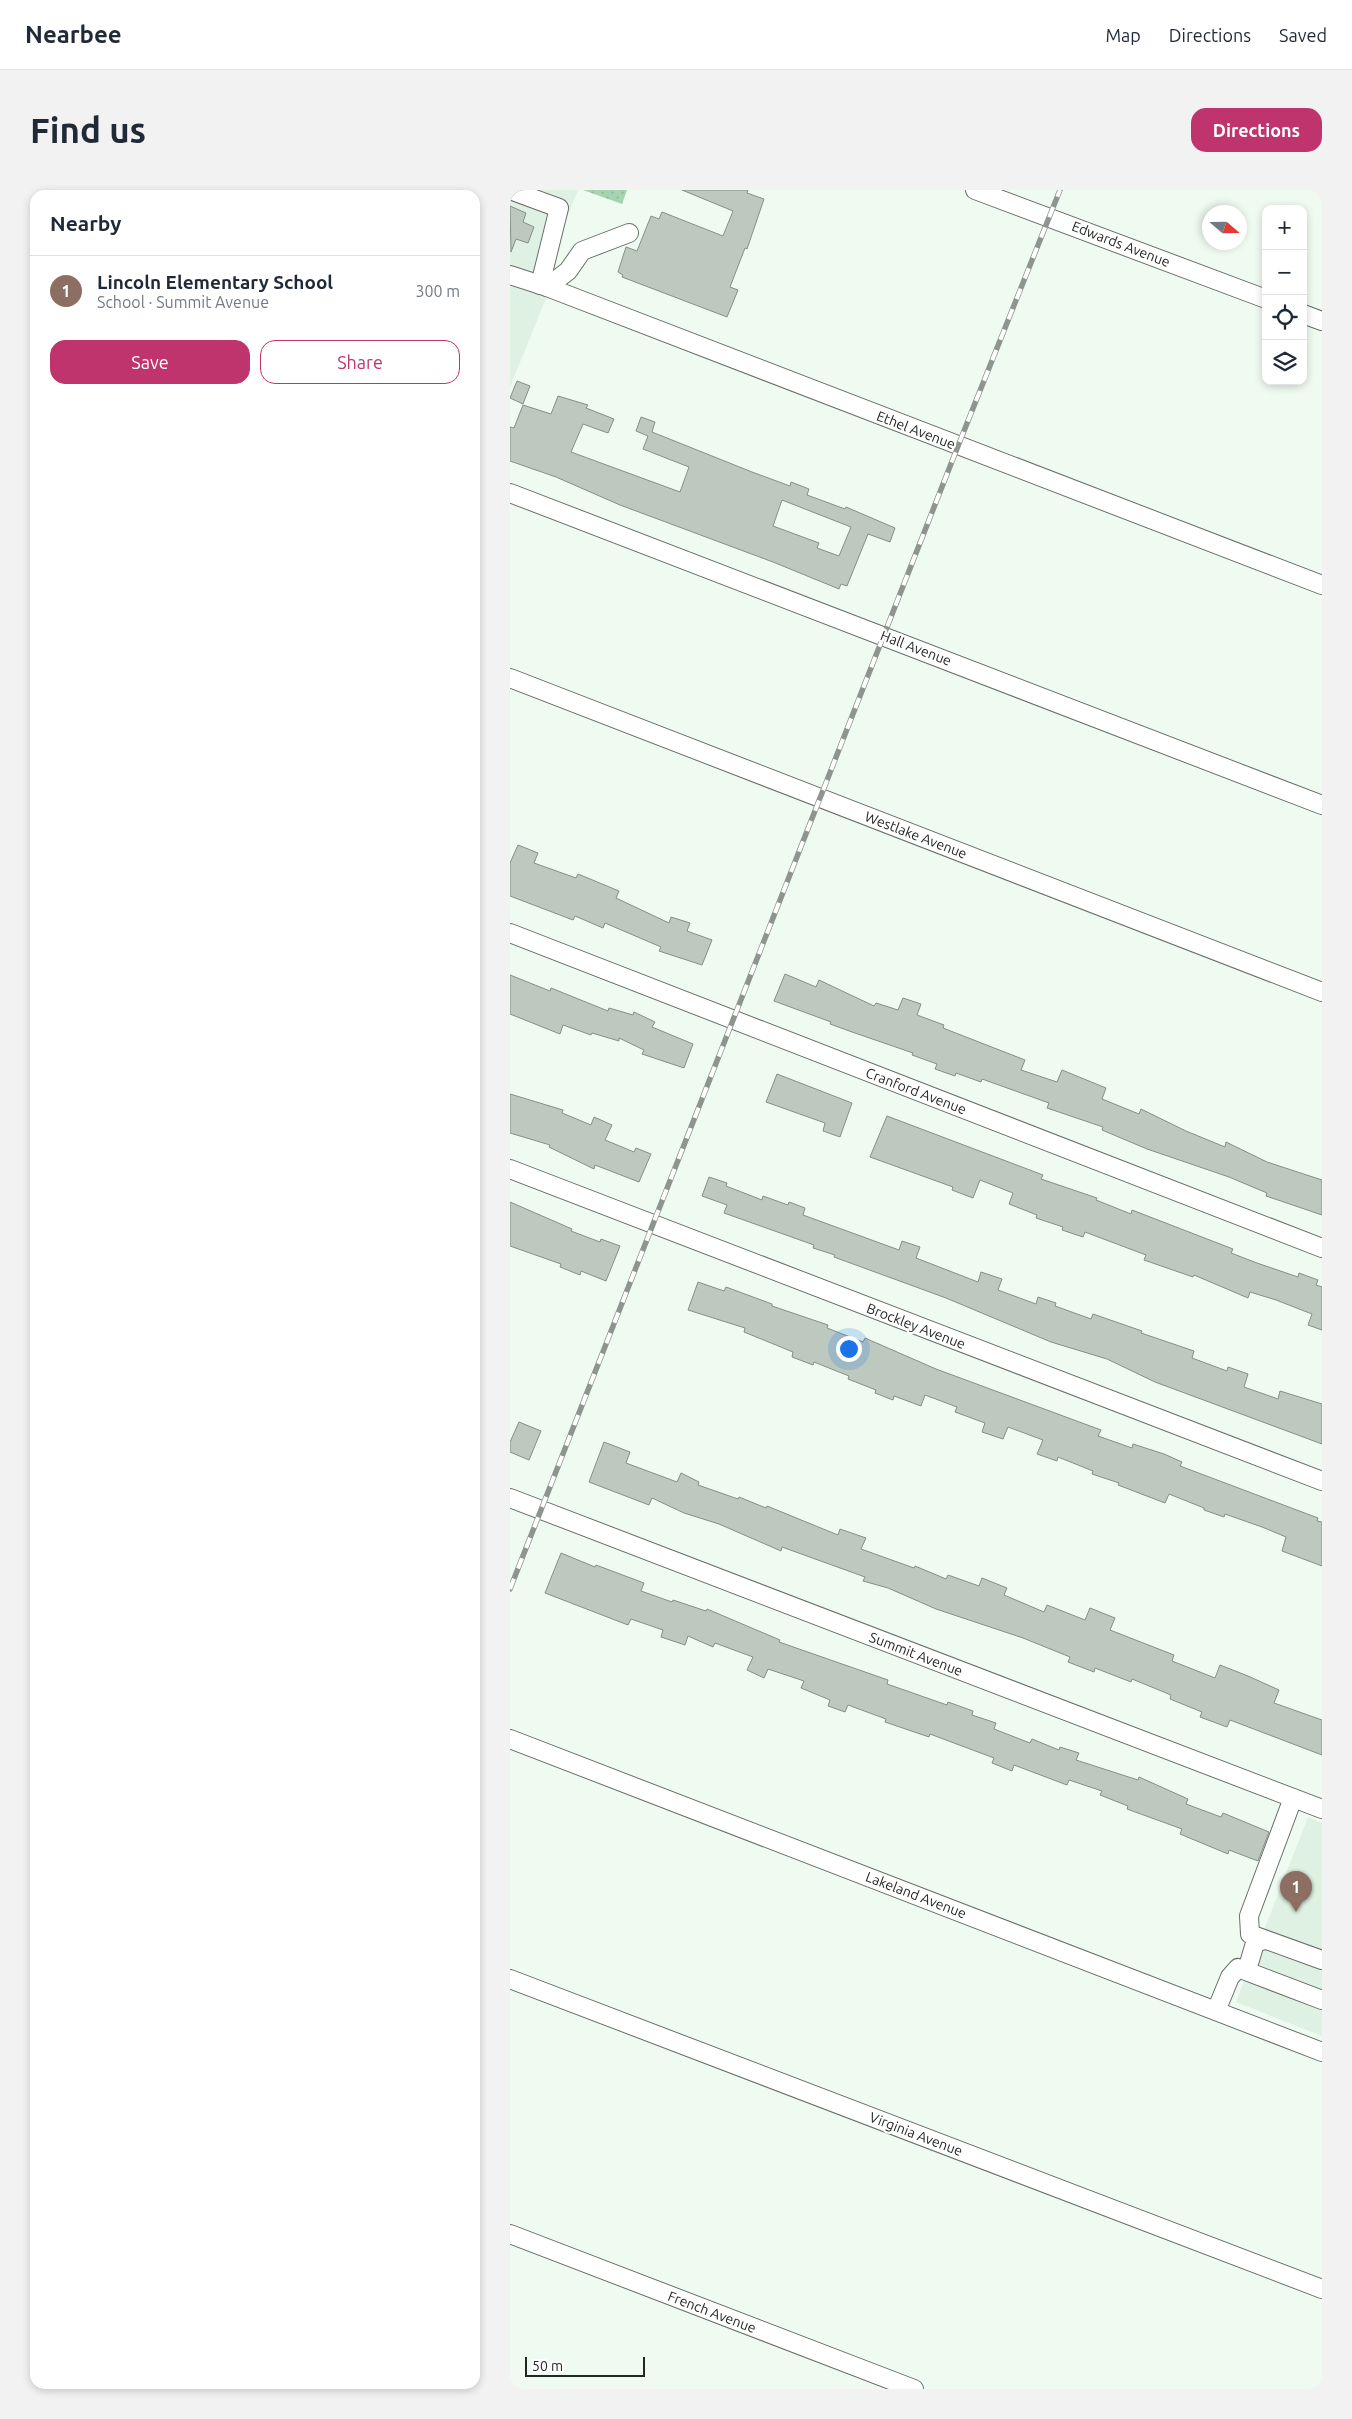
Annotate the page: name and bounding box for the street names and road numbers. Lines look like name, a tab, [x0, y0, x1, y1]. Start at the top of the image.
street label: Edwards Avenue	[1070, 218, 1172, 270]
street label: Ethel Avenue	[874, 408, 958, 452]
street label: Hall Avenue	[878, 627, 954, 669]
street label: Westlake Avenue	[863, 808, 969, 862]
street label: Cranford Avenue	[863, 1064, 969, 1118]
street label: Brockley Avenue	[864, 1300, 968, 1352]
street label: Summit Avenue	[867, 1629, 965, 1679]
street label: Lakeland Avenue	[863, 1868, 969, 1922]
street label: Virginia Avenue	[867, 2109, 965, 2159]
street label: French Avenue	[666, 2288, 758, 2336]

